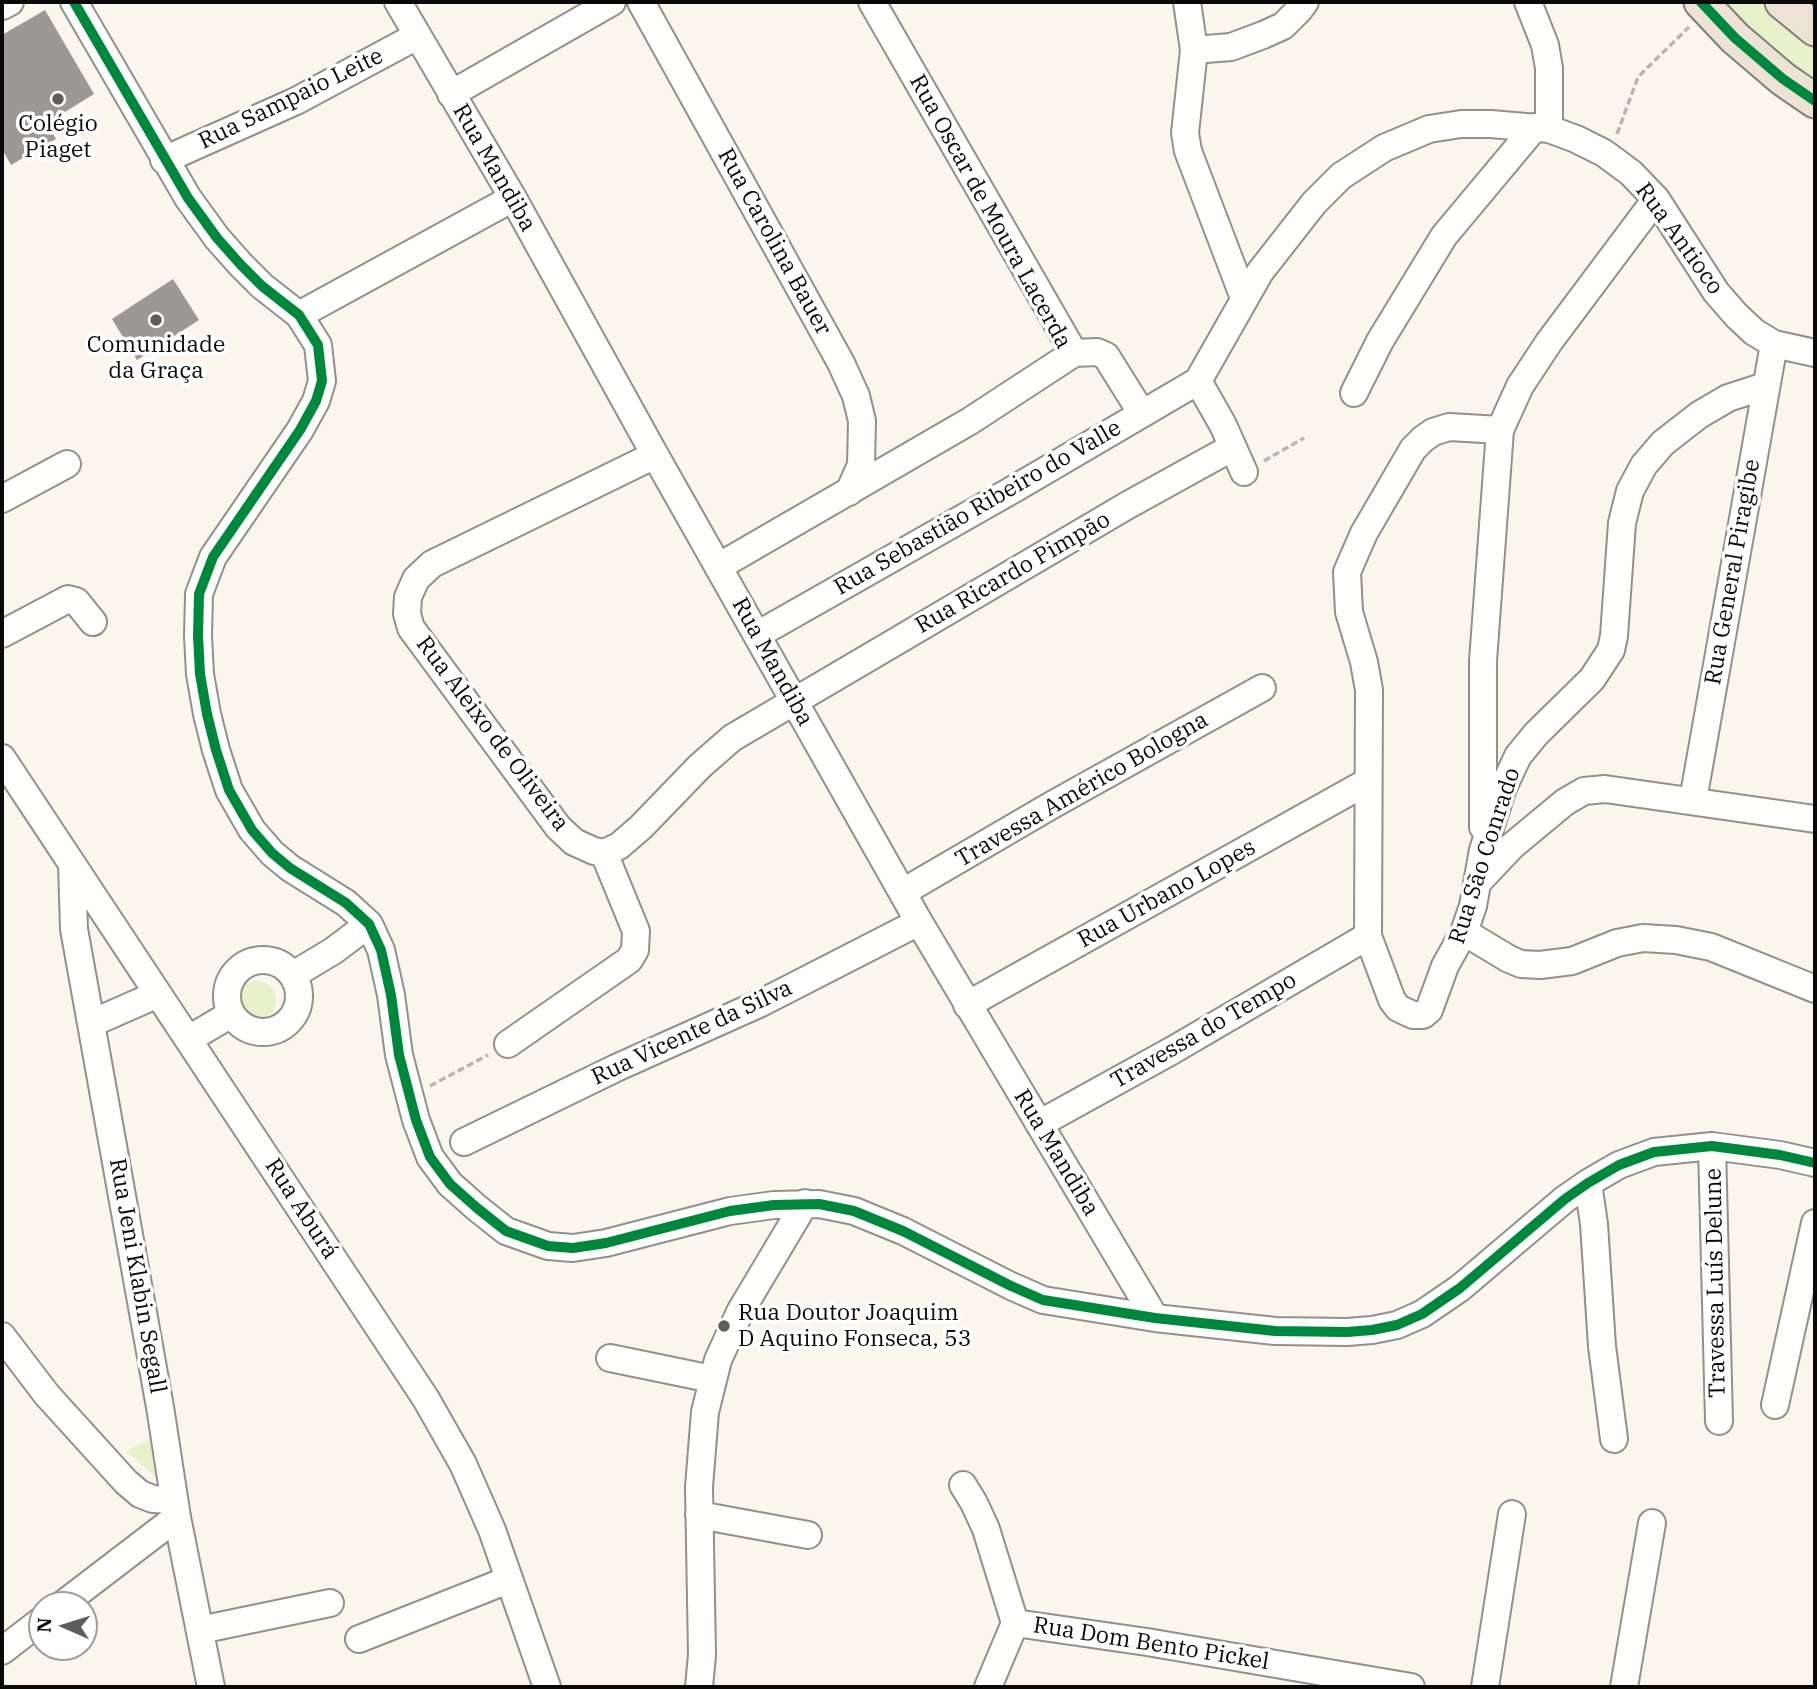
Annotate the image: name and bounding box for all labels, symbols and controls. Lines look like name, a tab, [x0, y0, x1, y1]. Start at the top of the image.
street label: Rua Sampaio Leite	[194, 42, 388, 156]
street label: Rua Oscar de Moura Lacerda	[903, 70, 1077, 354]
marker: Colégio Piaget	[50, 91, 66, 107]
street label: Rua Mandiba	[446, 99, 542, 237]
place label: Colégio Piaget	[18, 110, 98, 164]
street label: Rua Carolina Bauer	[711, 144, 837, 340]
street label: Rua Antioco	[1629, 178, 1729, 300]
marker: Comunidade da Graça	[148, 312, 164, 328]
place label: Comunidade da Graça	[87, 331, 225, 385]
street label: Rua Sebastião Ribeiro do Valle	[830, 414, 1126, 602]
street label: Rua General Piragibe	[1700, 457, 1766, 687]
street label: Rua Ricardo Pimpão	[911, 506, 1115, 640]
street label: Rua Mandiba	[725, 593, 819, 731]
street label: Rua Aleixo de Oliveira	[410, 631, 574, 837]
street label: Travessa Américo Bologna	[951, 706, 1213, 874]
street label: Rua São Conrado	[1443, 764, 1527, 948]
street label: Rua Urbano Lopes	[1073, 834, 1261, 954]
street label: Travessa do Tempo	[1106, 967, 1302, 1095]
street label: Rua Vicente da Silva	[587, 974, 797, 1092]
street label: Rua Mandiba	[1007, 1085, 1105, 1221]
street label: Rua Aburá	[258, 1154, 344, 1264]
street label: Rua Jeni Klabin Segall	[103, 1156, 171, 1396]
street label: Travessa Luís Delune	[1700, 1168, 1732, 1398]
place label: Rua Doutor Joaquim D Aquino Fonseca, 53	[738, 1299, 972, 1353]
marker: Rua Doutor Joaquim D Aquino Fonseca, 53	[716, 1318, 732, 1334]
north arrow	[28, 1591, 98, 1661]
street label: Rua Dom Bento Pickel	[1031, 1612, 1271, 1676]
text: N	[32, 1617, 56, 1633]

